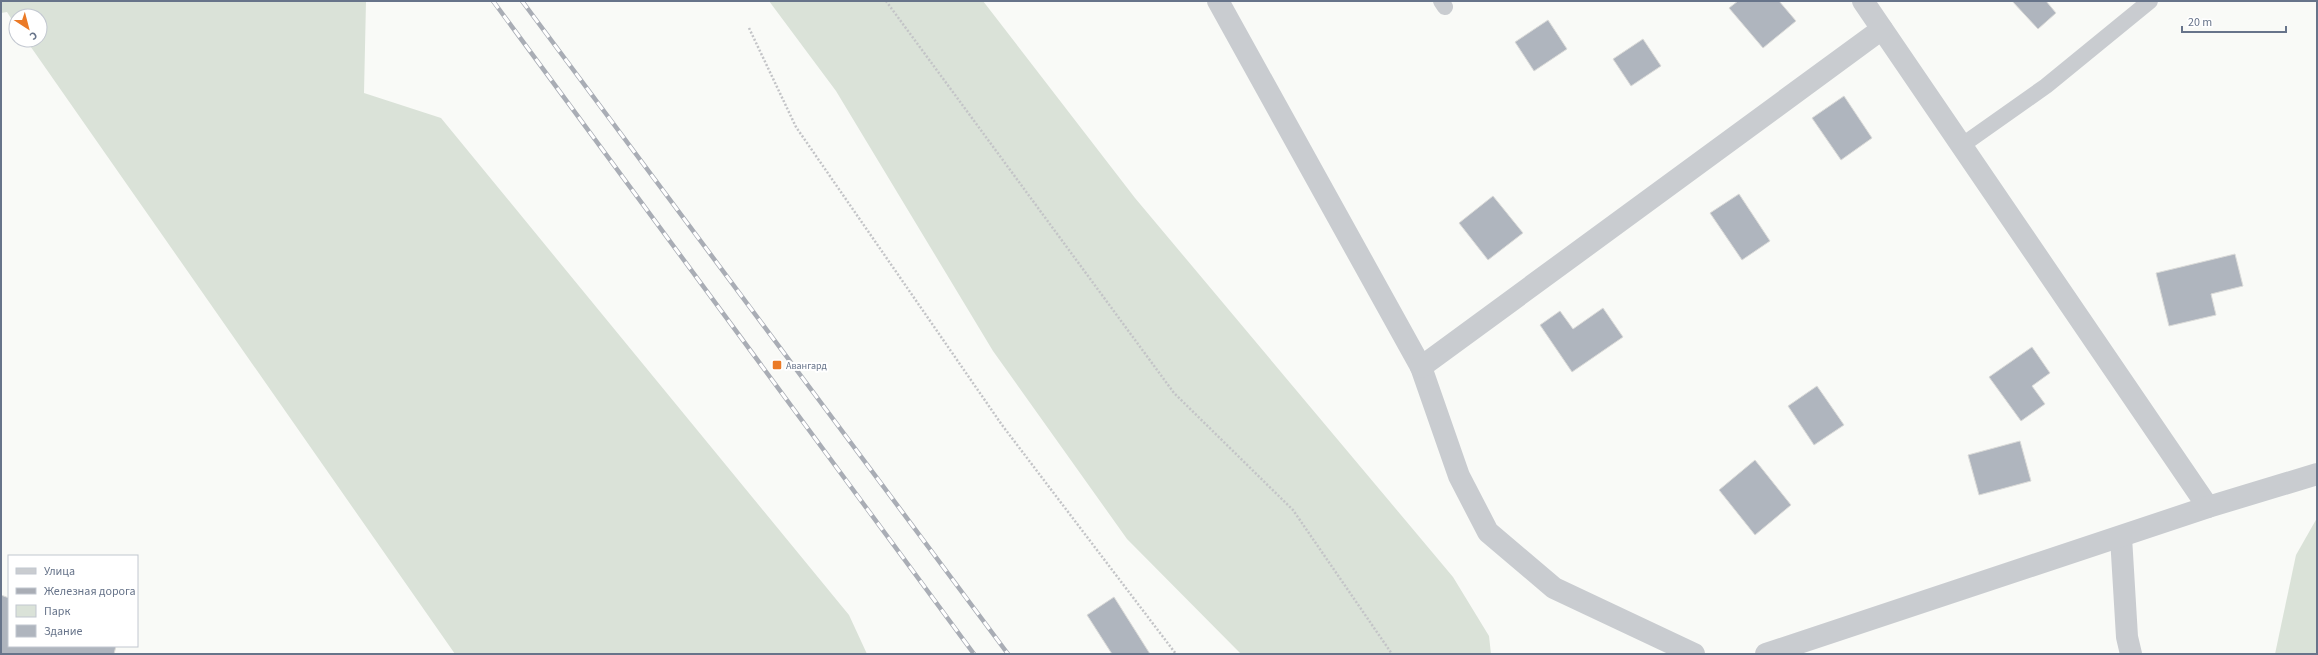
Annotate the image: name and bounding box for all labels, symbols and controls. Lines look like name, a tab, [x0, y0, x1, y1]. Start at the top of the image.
north arrow	[8, 8, 48, 48]
scale bar	[2182, 8, 2286, 34]
text: 20 m	[2188, 14, 2212, 31]
text: С	[26, 28, 41, 44]
marker: Авангард	[771, 359, 783, 371]
place label: Авангард	[786, 359, 828, 373]
legend	[8, 555, 138, 647]
text: Улица	[44, 563, 75, 580]
text: Железная дорога	[44, 583, 136, 600]
text: Парк	[44, 603, 70, 620]
text: Здание	[44, 623, 83, 640]

